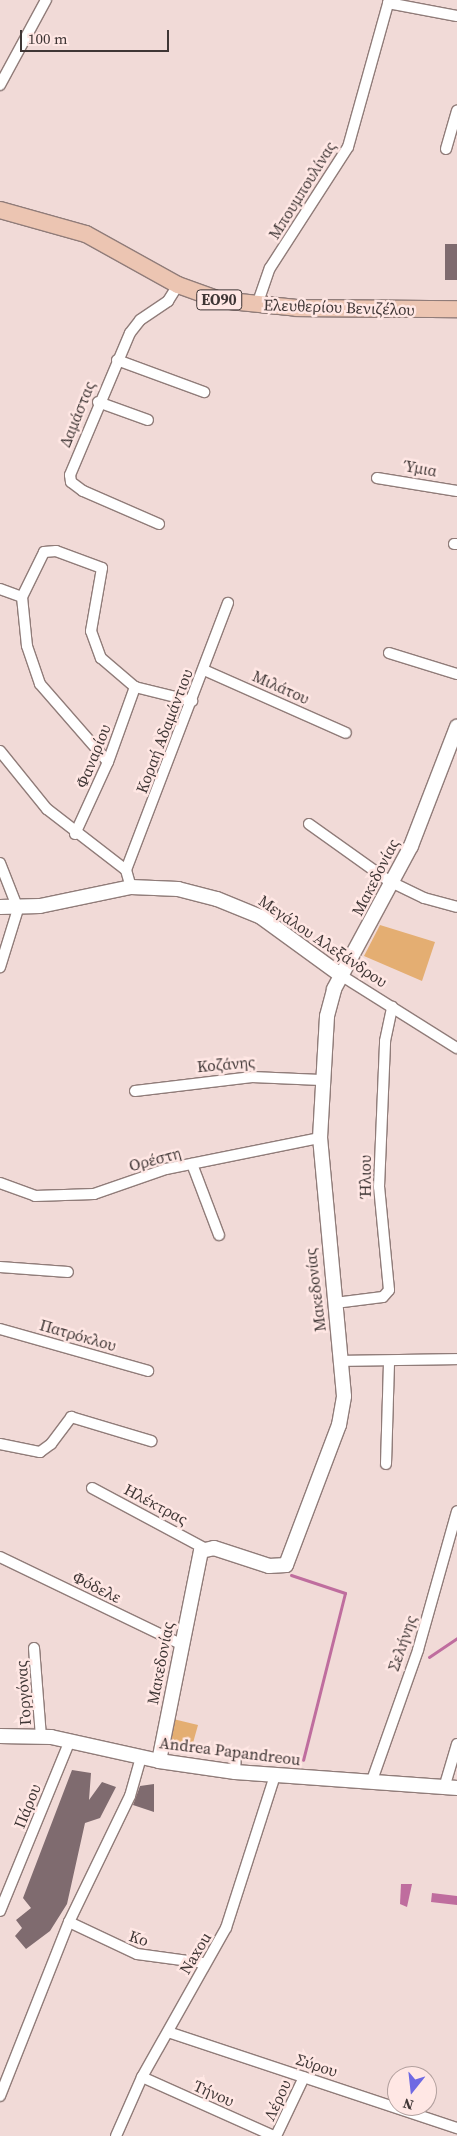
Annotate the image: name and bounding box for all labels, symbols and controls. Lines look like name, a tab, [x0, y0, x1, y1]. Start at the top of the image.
scale bar	[22, 20, 171, 52]
text: 100 m	[28, 28, 68, 49]
street label: Μπουμπουλίνας	[264, 137, 340, 243]
road number: ΕΟ90	[195, 288, 243, 312]
street label: Ελευθερίου Βενιζέλου	[263, 295, 415, 319]
street label: Δαμάστας	[55, 378, 99, 450]
street label: Ύμια	[402, 456, 438, 480]
street label: Κοραή Αδαμάντιου	[132, 666, 196, 796]
street label: Μιλάτου	[250, 666, 312, 708]
street label: Φαναρίου	[72, 721, 114, 791]
street label: Μακεδονίας	[347, 835, 403, 919]
street label: Μεγάλου Αλεξάνδρου	[255, 891, 391, 991]
street label: Κοζάνης	[196, 1052, 256, 1076]
street label: Ορέστη	[127, 1143, 183, 1175]
street label: Ήλιου	[355, 1155, 375, 1199]
street label: Μακεδονίας	[300, 1247, 330, 1333]
street label: Πατρόκλου	[38, 1315, 118, 1355]
street label: Ηλέκτρας	[121, 1479, 191, 1529]
street label: Φόδελε	[70, 1567, 124, 1607]
street label: Σελήνης	[384, 1613, 420, 1673]
street label: Μακεδονίας	[143, 1620, 177, 1706]
street label: Γοργόνας	[11, 1660, 35, 1726]
street label: Andrea Papandreou	[158, 1733, 302, 1769]
street label: Πάρου	[9, 1781, 45, 1831]
street label: Ko	[127, 1926, 151, 1950]
street label: Naxou	[175, 1928, 215, 1978]
street label: Σύρου	[294, 2049, 340, 2081]
north arrow	[387, 2066, 437, 2116]
street label: Τήνου	[191, 2076, 237, 2110]
street label: Λέρου	[259, 2076, 295, 2124]
text: N	[400, 2093, 416, 2115]

